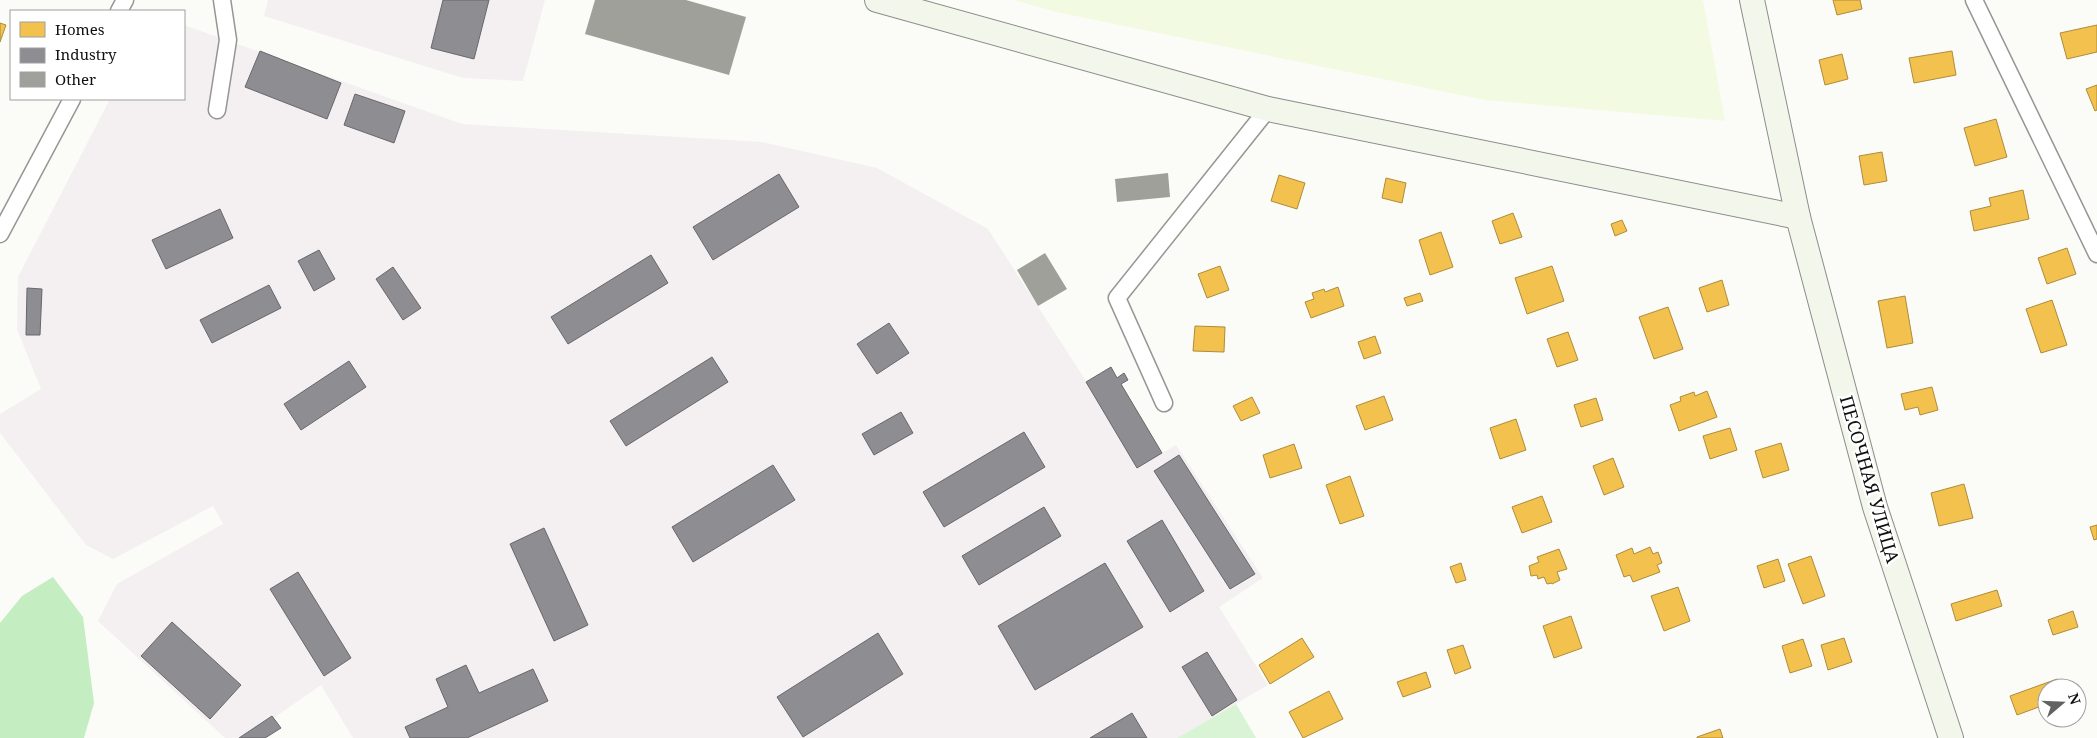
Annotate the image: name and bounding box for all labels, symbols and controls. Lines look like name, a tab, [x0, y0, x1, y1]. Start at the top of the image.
legend	[10, 10, 185, 100]
text: Homes	[55, 19, 105, 39]
text: Industry	[55, 44, 117, 64]
text: Other	[55, 69, 96, 89]
street label: ПЕСОЧНАЯ УЛИЦА	[1835, 392, 1905, 566]
north arrow	[2037, 678, 2087, 728]
text: N	[2064, 690, 2086, 707]

